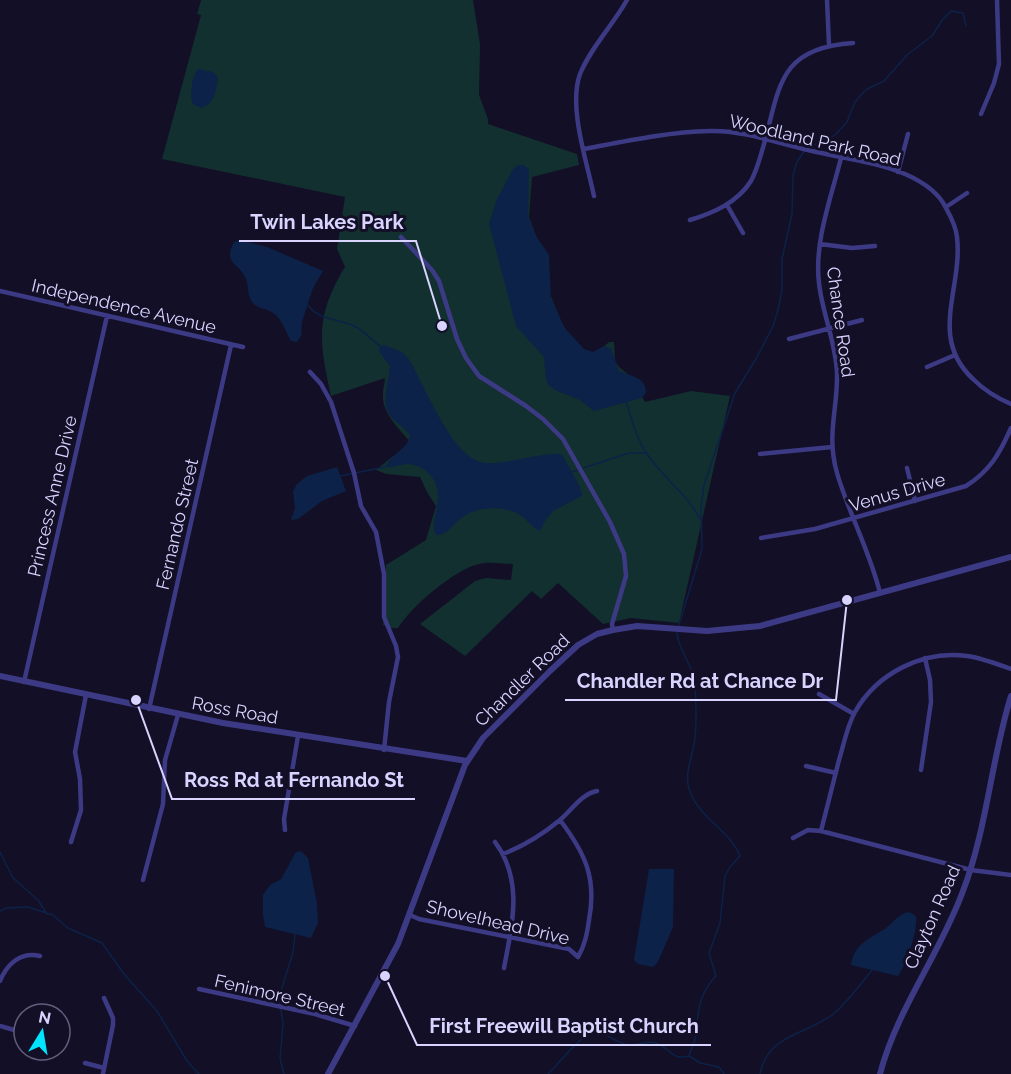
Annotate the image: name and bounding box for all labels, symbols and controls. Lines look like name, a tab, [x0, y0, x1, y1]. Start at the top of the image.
street label: Woodland Park Road	[727, 110, 903, 170]
callout: Twin Lakes Park	[239, 203, 416, 241]
text: Twin Lakes Park	[250, 210, 404, 234]
street label: Chance Road	[823, 265, 859, 379]
street label: Independence Avenue	[30, 275, 219, 338]
street label: Princess Anne Drive	[23, 413, 81, 579]
street label: Fernando Street	[152, 456, 202, 592]
street label: Venus Drive	[847, 468, 948, 516]
street label: Chandler Road	[470, 630, 574, 730]
callout: Chandler Rd at Chance Dr	[565, 662, 836, 700]
text: Chandler Rd at Chance Dr	[577, 669, 824, 693]
street label: Ross Road	[190, 692, 280, 728]
callout: Ross Rd at Fernando St	[172, 761, 415, 799]
text: Ross Rd at Fernando St	[184, 768, 404, 792]
street label: Clayton Road	[900, 862, 964, 972]
street label: Shovelhead Drive	[424, 895, 572, 949]
street label: Fenimore Street	[213, 970, 347, 1020]
north arrow	[12, 1002, 72, 1062]
text: N	[37, 1007, 53, 1028]
callout: First Freewill Baptist Church	[417, 1007, 711, 1045]
text: First Freewill Baptist Church	[429, 1014, 699, 1038]

